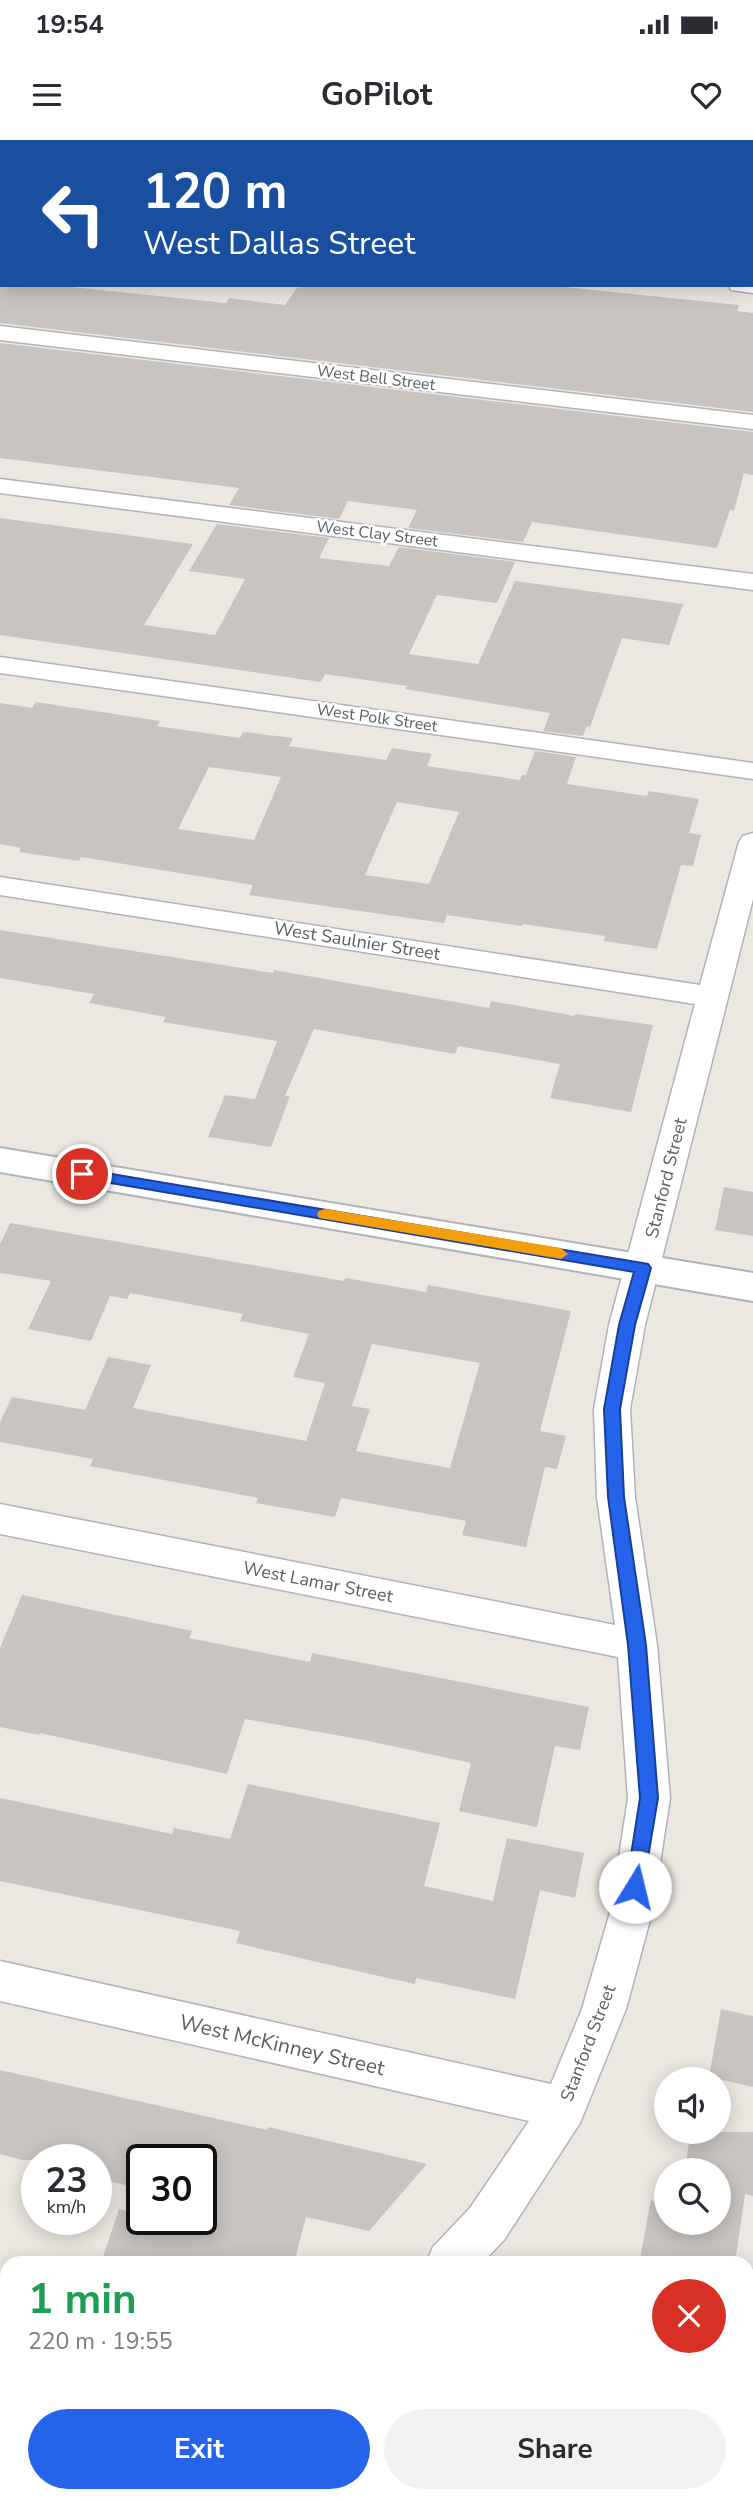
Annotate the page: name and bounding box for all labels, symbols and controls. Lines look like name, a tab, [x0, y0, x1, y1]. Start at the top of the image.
text: 19:54	[35, 7, 104, 42]
text: GoPilot	[321, 73, 432, 116]
icon: menu	[28, 76, 66, 114]
icon: heart	[687, 76, 725, 114]
text: 120 m	[143, 158, 287, 225]
icon: left	[28, 168, 119, 259]
text: West Dallas Street	[143, 222, 416, 265]
street label: West Bell Street	[316, 360, 437, 396]
street label: West Clay Street	[315, 516, 439, 552]
street label: West Polk Street	[315, 699, 439, 737]
street label: West Saulnier Street	[272, 916, 443, 966]
street label: Stanford Street	[639, 1115, 693, 1241]
pin	[52, 1144, 112, 1204]
icon: arrive	[63, 1155, 101, 1193]
street label: West Lamar Street	[241, 1556, 396, 1608]
position arrow	[598, 1850, 672, 1924]
street label: Stanford Street	[555, 1980, 622, 2105]
street label: West McKinney Street	[177, 2008, 388, 2082]
map controls	[654, 2067, 731, 2235]
button: sound	[654, 2067, 731, 2144]
speed limit sign: 30	[126, 2144, 217, 2235]
text: 23	[45, 2157, 88, 2204]
button: search	[654, 2158, 731, 2235]
text: km/h	[47, 2195, 86, 2219]
text: 1 min	[28, 2271, 137, 2328]
button: close	[652, 2279, 726, 2353]
text: 220 m · 19:55	[28, 2326, 173, 2357]
button: Exit	[28, 2409, 370, 2489]
button: Share	[384, 2409, 726, 2489]

